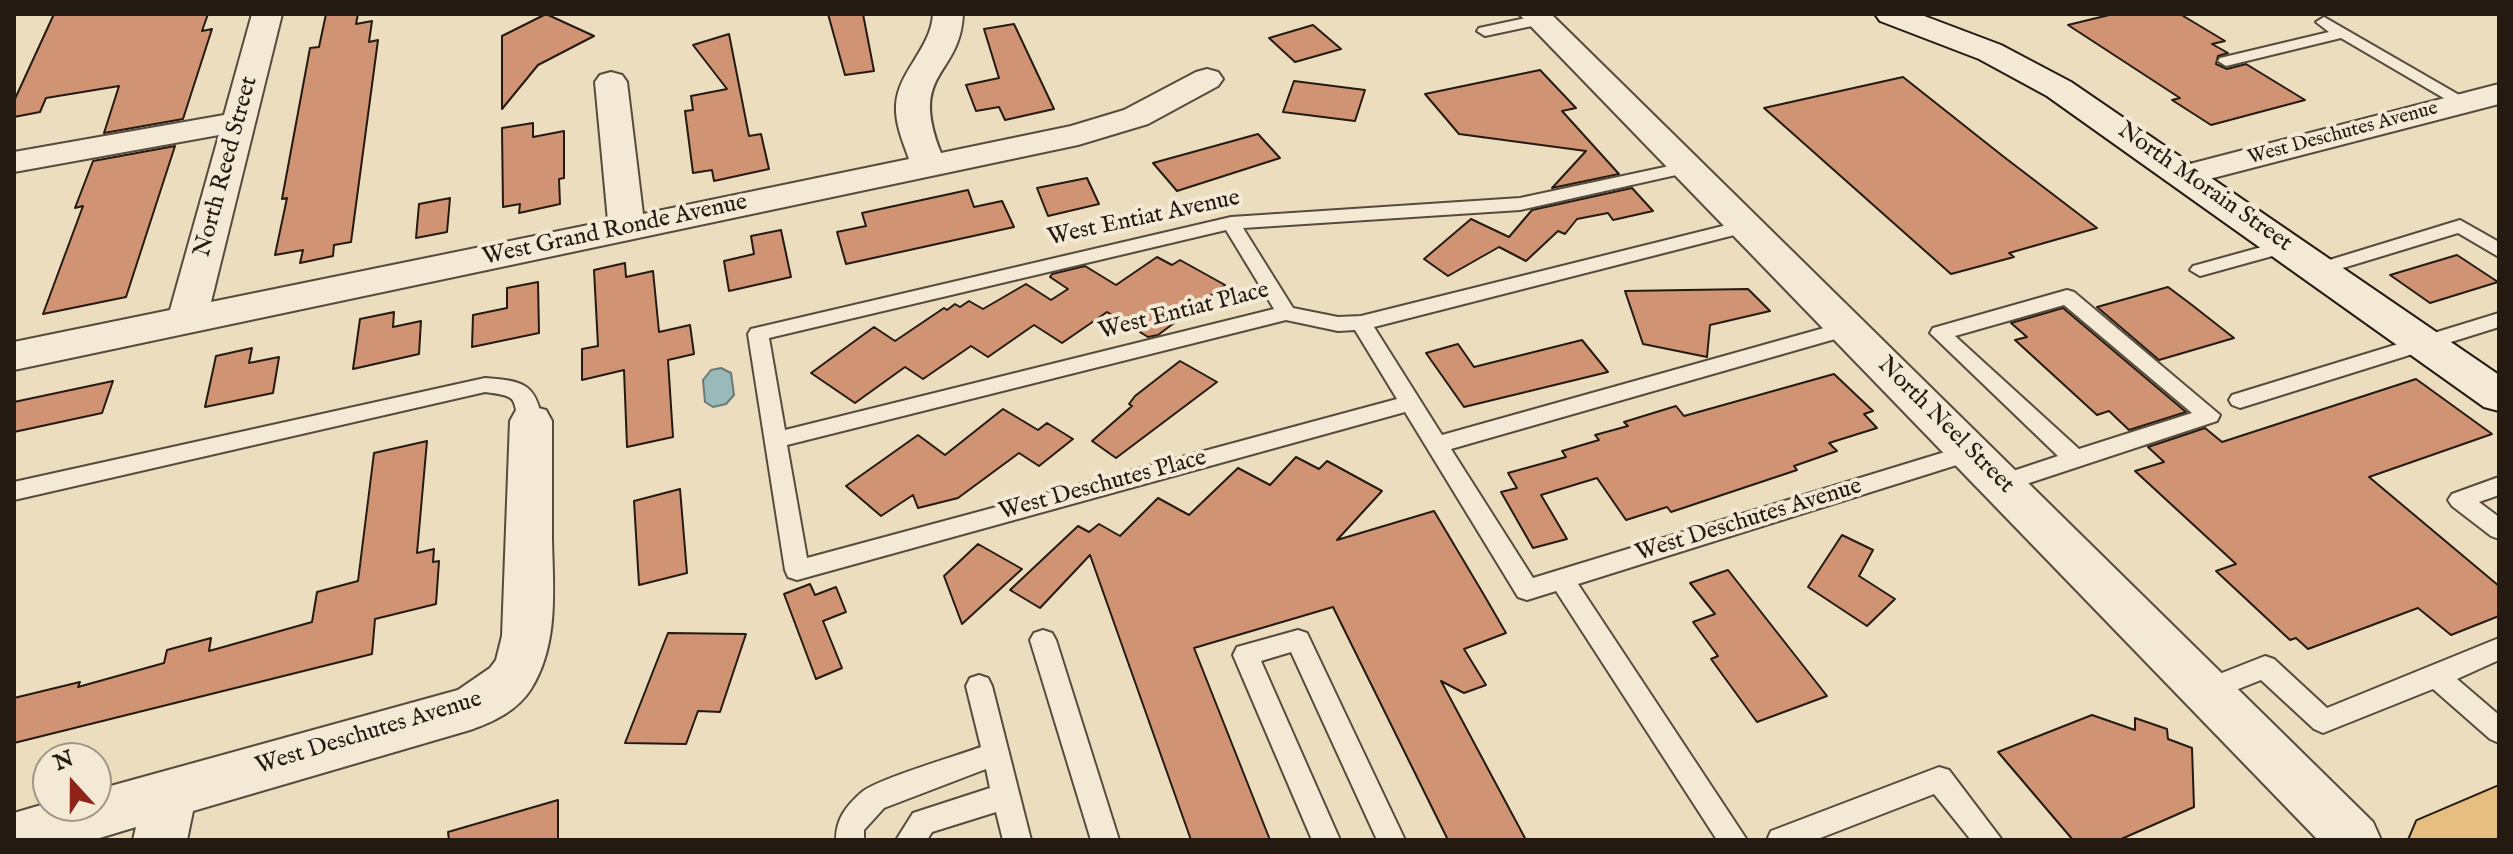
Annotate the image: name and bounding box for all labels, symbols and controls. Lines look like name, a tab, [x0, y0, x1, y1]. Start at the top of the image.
street label: North Reed Street	[189, 74, 265, 260]
street label: West Deschutes Avenue	[2245, 97, 2441, 171]
street label: North Morain Street	[2111, 117, 2297, 259]
street label: West Entiat Avenue	[1045, 185, 1243, 253]
street label: West Grand Ronde Avenue	[480, 189, 750, 273]
street label: West Entiat Place	[1096, 277, 1272, 347]
street label: North Neel Street	[1871, 352, 2019, 500]
street label: West Deschutes Place	[996, 444, 1210, 528]
street label: West Deschutes Avenue	[1632, 473, 1866, 569]
street label: West Deschutes Avenue	[252, 686, 486, 782]
north arrow	[32, 742, 112, 822]
text: N	[50, 745, 78, 778]

